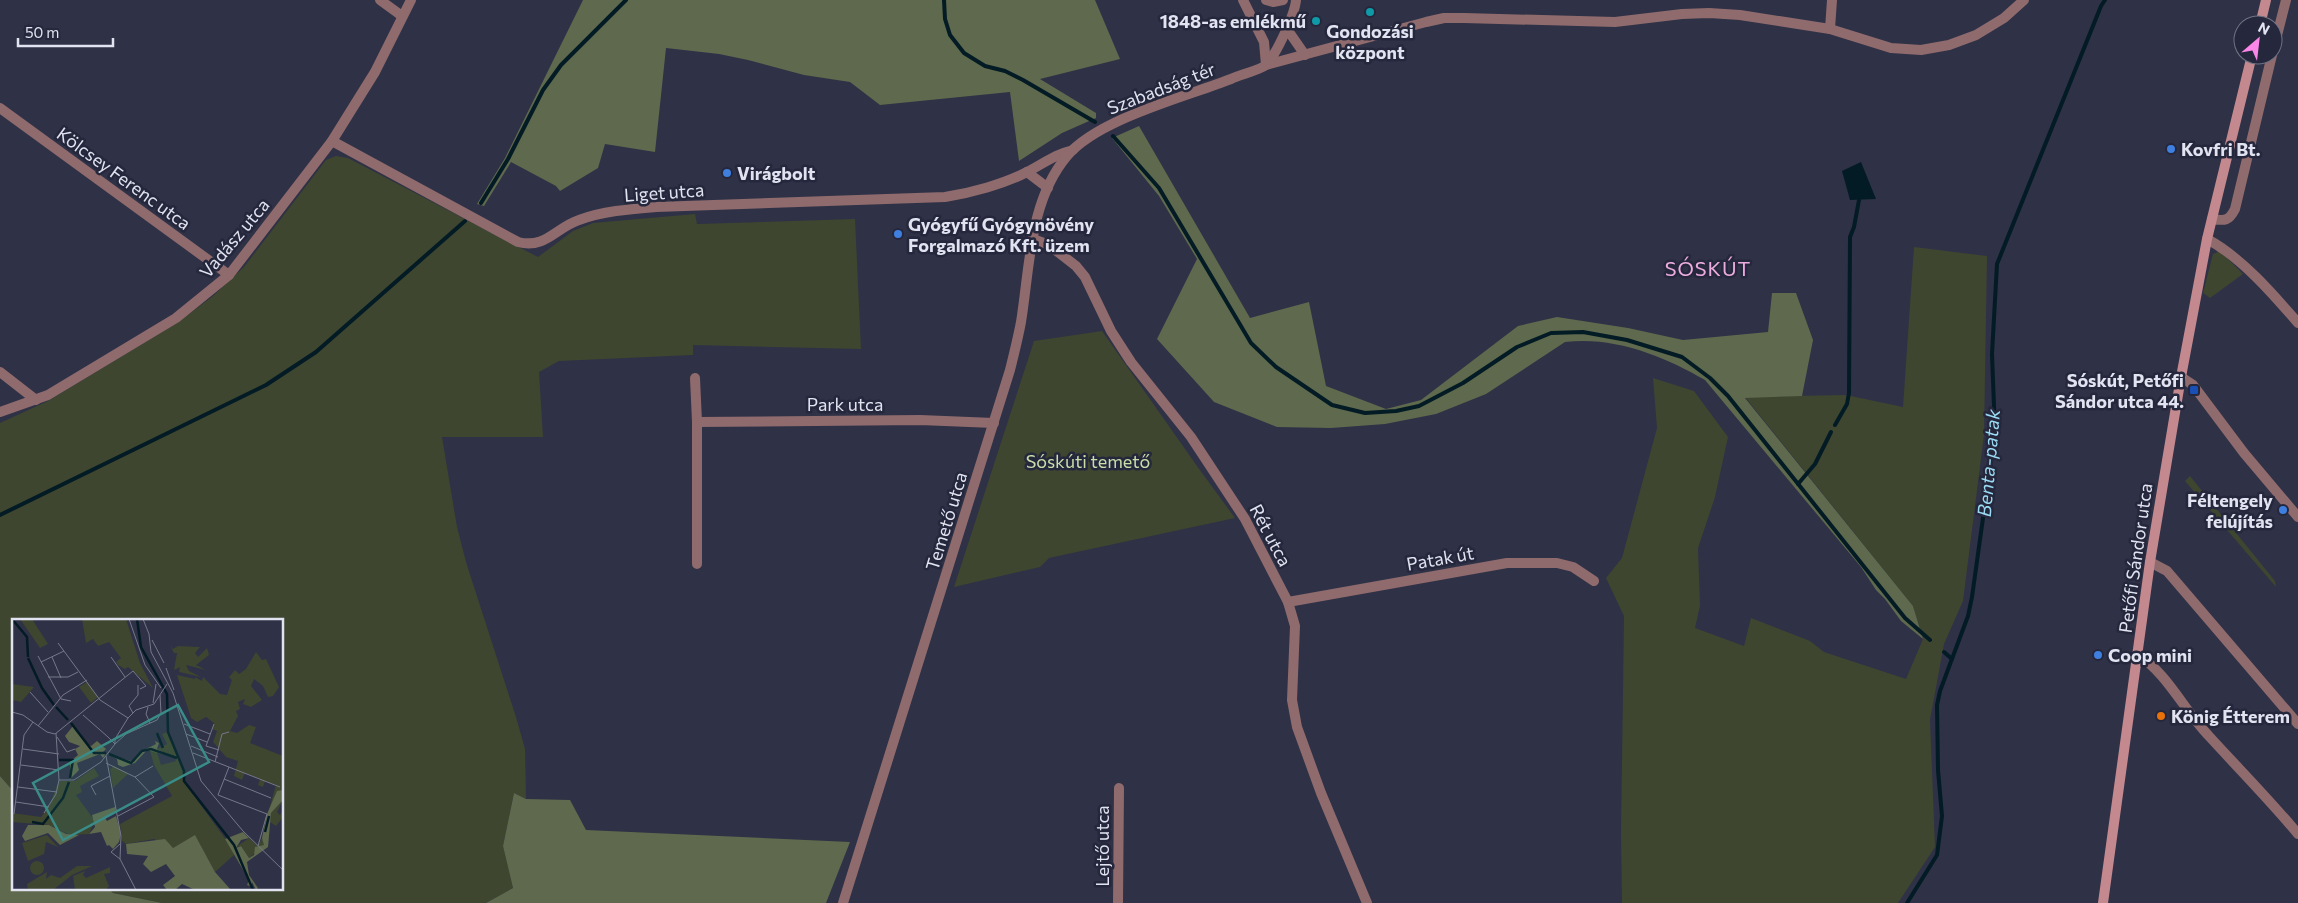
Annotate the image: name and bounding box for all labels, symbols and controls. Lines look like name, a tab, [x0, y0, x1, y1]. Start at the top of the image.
marker: Gondozási központ	[1364, 6, 1376, 18]
place label: 1848-as emlékmű	[1160, 10, 1307, 32]
scale bar	[18, 15, 112, 47]
marker: 1848-as emlékmű	[1310, 15, 1322, 27]
north arrow	[2233, 15, 2283, 65]
text: N	[2256, 18, 2273, 38]
place label: Gondozási központ	[1326, 20, 1414, 63]
text: 50 m	[25, 23, 59, 41]
street label: Szabadság tér	[1104, 57, 1218, 119]
street label: Kölcsey Ferenc utca	[53, 122, 195, 234]
place label: Kovfri Bt.	[2181, 138, 2261, 160]
marker: Kovfri Bt.	[2165, 143, 2177, 155]
place label: Virágbolt	[737, 162, 816, 184]
marker: Virágbolt	[721, 167, 733, 179]
street label: Liget utca	[623, 178, 705, 206]
street label: Vadász utca	[194, 194, 274, 282]
place label: Gyógyfű Gyógynövény Forgalmazó Kft. üzem	[908, 213, 1094, 256]
marker: Gyógyfű Gyógynövény Forgalmazó Kft. üzem	[892, 228, 904, 240]
district label: SÓSKÚT	[1665, 256, 1751, 280]
place label: Sóskút, Petőfi Sándor utca 44.	[2055, 369, 2184, 412]
marker: Sóskút, Petőfi Sándor utca 44.	[2188, 384, 2200, 396]
street label: Park utca	[807, 393, 883, 415]
water label: Benta-patak	[1972, 407, 2004, 518]
park label: Sóskúti temető	[1026, 450, 1150, 472]
street label: Temető utca	[921, 469, 971, 573]
street label: Petőfi Sándor utca	[2114, 482, 2156, 634]
place label: Féltengely felújítás	[2187, 489, 2273, 532]
street label: Rét utca	[1245, 500, 1297, 570]
marker: Féltengely felújítás	[2277, 504, 2289, 516]
street label: Patak út	[1405, 541, 1475, 575]
inset map	[12, 619, 284, 890]
place label: Coop mini	[2108, 644, 2192, 666]
marker: Coop mini	[2092, 649, 2104, 661]
place label: König Étterem	[2171, 705, 2290, 727]
marker: König Étterem	[2155, 710, 2167, 722]
street label: Lejtő utca	[1091, 805, 1113, 887]

